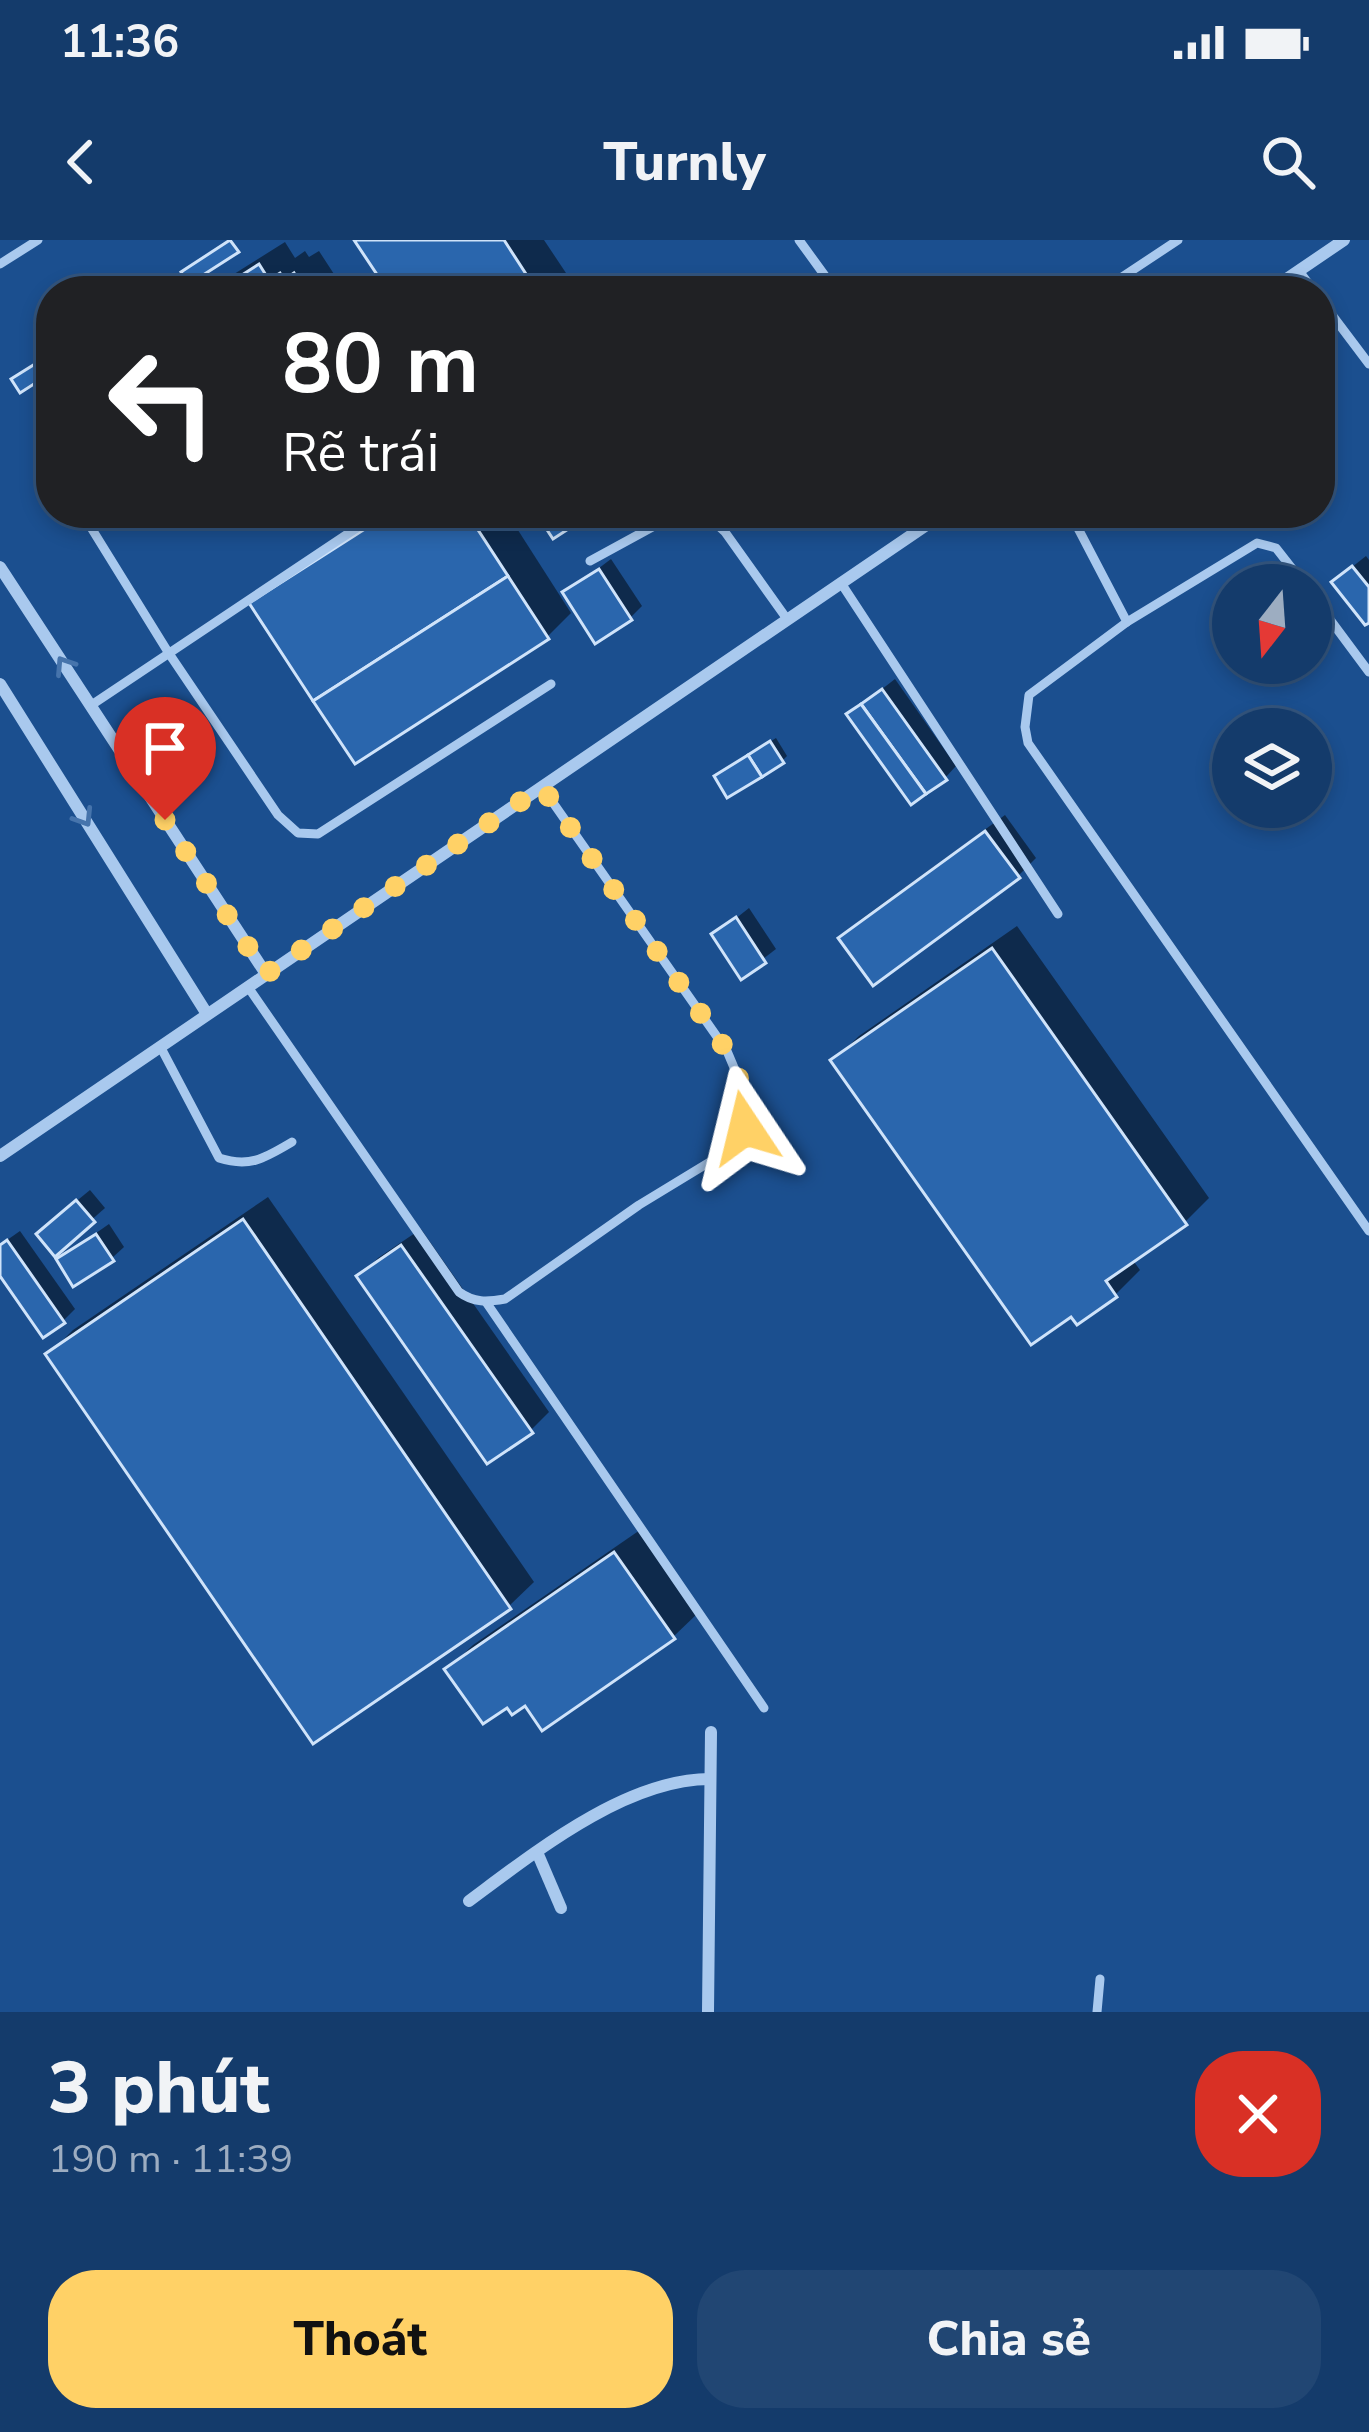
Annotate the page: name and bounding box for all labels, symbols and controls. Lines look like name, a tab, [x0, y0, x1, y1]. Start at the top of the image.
text: 11:36	[60, 12, 179, 73]
text: Turnly	[603, 125, 766, 199]
icon: back	[48, 129, 114, 195]
icon: search	[1255, 129, 1321, 195]
text: 80 m	[282, 307, 479, 422]
icon: left	[84, 324, 240, 480]
text: Rẽ trái	[282, 416, 439, 490]
north arrow	[1212, 564, 1332, 684]
map controls	[1212, 564, 1332, 828]
one-way arrow	[56, 657, 78, 679]
pin	[114, 697, 216, 820]
button: layers	[1212, 708, 1332, 828]
icon: arrive	[132, 715, 198, 781]
one-way arrow	[70, 805, 92, 827]
position arrow	[682, 1065, 808, 1191]
text: 3 phút	[48, 2039, 270, 2137]
button: close	[1195, 2051, 1321, 2177]
text: 190 m · 11:39	[48, 2133, 293, 2186]
button: Thoát	[48, 2270, 673, 2408]
button: Chia sẻ	[697, 2270, 1321, 2408]

